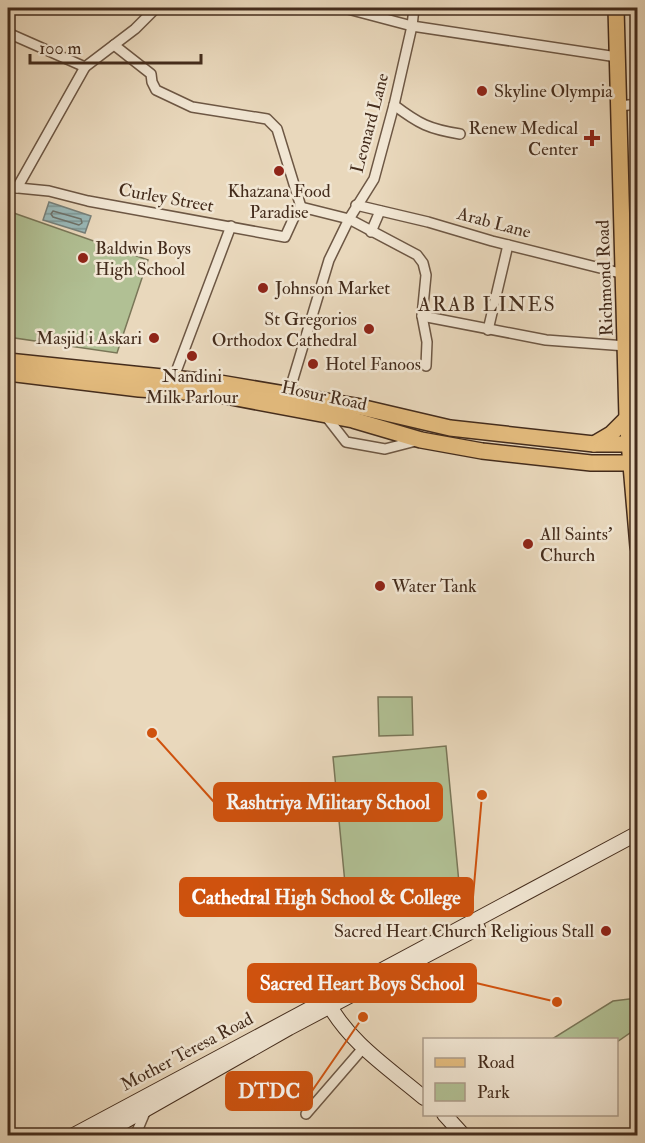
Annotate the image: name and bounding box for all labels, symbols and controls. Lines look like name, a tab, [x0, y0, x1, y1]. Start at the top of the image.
scale bar	[30, 27, 201, 65]
text: 100 m	[39, 37, 82, 60]
street label: Leonard Lane	[346, 70, 394, 175]
place label: Skyline Olympia	[494, 80, 613, 103]
marker: Skyline Olympia	[475, 84, 489, 98]
place label: Renew Medical Center	[469, 117, 578, 161]
marker: Renew Medical Center	[583, 129, 601, 147]
marker: Khazana Food Paradise	[272, 164, 286, 178]
street label: Curley Street	[117, 178, 215, 218]
place label: Khazana Food Paradise	[227, 180, 331, 224]
street label: Arab Lane	[454, 202, 534, 244]
street label: Richmond Road	[591, 219, 619, 337]
place label: Baldwin Boys High School	[95, 237, 191, 281]
marker: Baldwin Boys High School	[76, 251, 90, 265]
place label: Johnson Market	[274, 277, 390, 300]
marker: Johnson Market	[256, 281, 270, 295]
district label: ARAB LINES	[417, 292, 556, 317]
place label: St Gregorios Orthodox Cathedral	[212, 308, 357, 352]
marker: St Gregorios Orthodox Cathedral	[362, 322, 376, 336]
place label: Masjid i Askari	[36, 327, 142, 350]
marker: Masjid i Askari	[147, 331, 161, 345]
marker: Nandini Milk Parlour	[185, 349, 199, 363]
place label: Hotel Fanoos	[325, 353, 421, 376]
marker: Hotel Fanoos	[306, 357, 320, 371]
place label: Nandini Milk Parlour	[146, 365, 239, 409]
street label: Hosur Road	[279, 376, 369, 416]
place label: All Saints' Church	[539, 523, 613, 567]
marker: All Saints' Church	[521, 537, 535, 551]
place label: Water Tank	[391, 575, 477, 598]
marker: Water Tank	[373, 579, 387, 593]
callout: Rashtriya Military School	[214, 783, 442, 821]
text: Rashtriya Military School	[226, 790, 431, 816]
callout: Cathedral High School & College	[180, 878, 473, 916]
text: Cathedral High School & College	[191, 885, 461, 911]
place label: Sacred Heart Church Religious Stall	[334, 920, 594, 943]
marker: Sacred Heart Church Religious Stall	[599, 924, 613, 938]
callout: Sacred Heart Boys School	[248, 964, 476, 1002]
text: Sacred Heart Boys School	[260, 971, 465, 997]
street label: Mother Teresa Road	[117, 1007, 257, 1097]
legend	[423, 1038, 618, 1116]
text: Road	[477, 1051, 515, 1074]
callout: DTDC	[226, 1072, 312, 1110]
text: DTDC	[238, 1079, 300, 1104]
text: Park	[477, 1081, 510, 1104]

